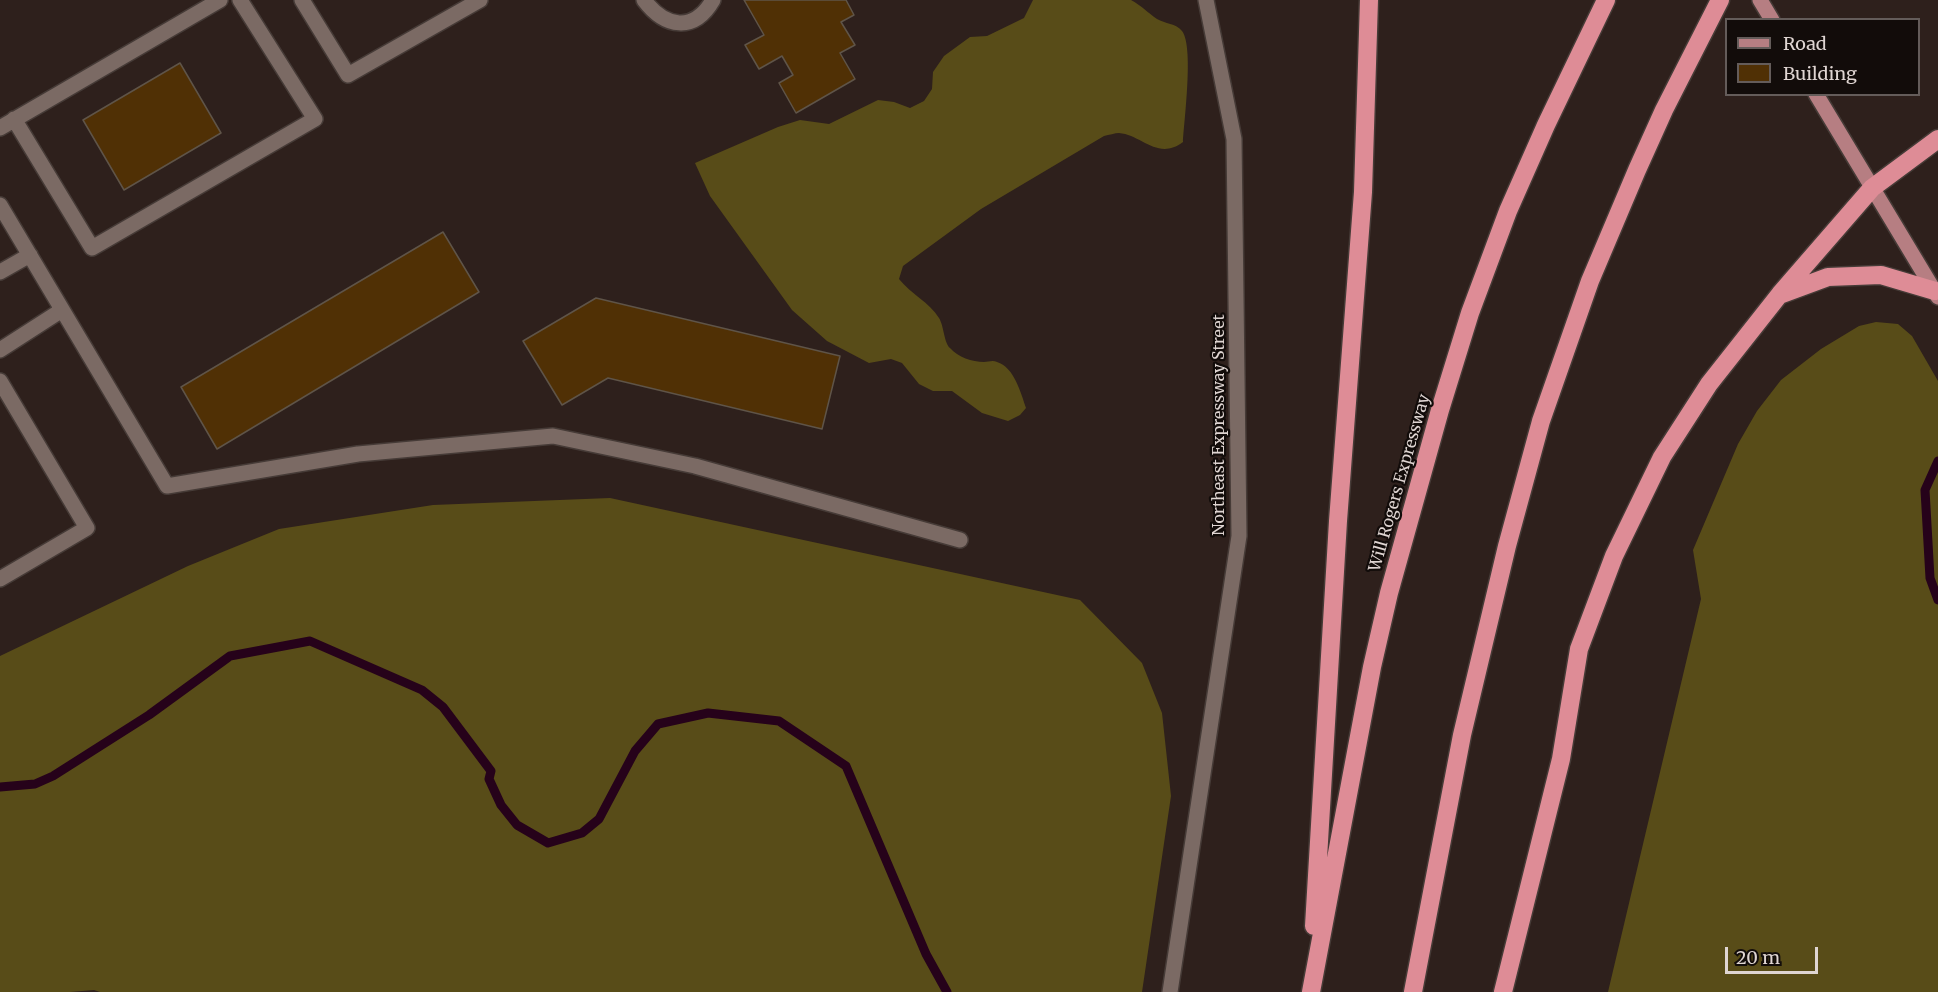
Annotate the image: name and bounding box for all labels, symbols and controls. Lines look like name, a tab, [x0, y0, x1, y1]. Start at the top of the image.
legend	[1725, 18, 1920, 96]
text: Road	[1783, 32, 1827, 55]
text: Building	[1783, 62, 1857, 85]
street label: Northeast Expressway Street	[1209, 314, 1229, 536]
street label: Will Rogers Expressway	[1365, 392, 1435, 574]
scale bar	[1728, 935, 1821, 973]
text: 20 m	[1736, 946, 1780, 969]

